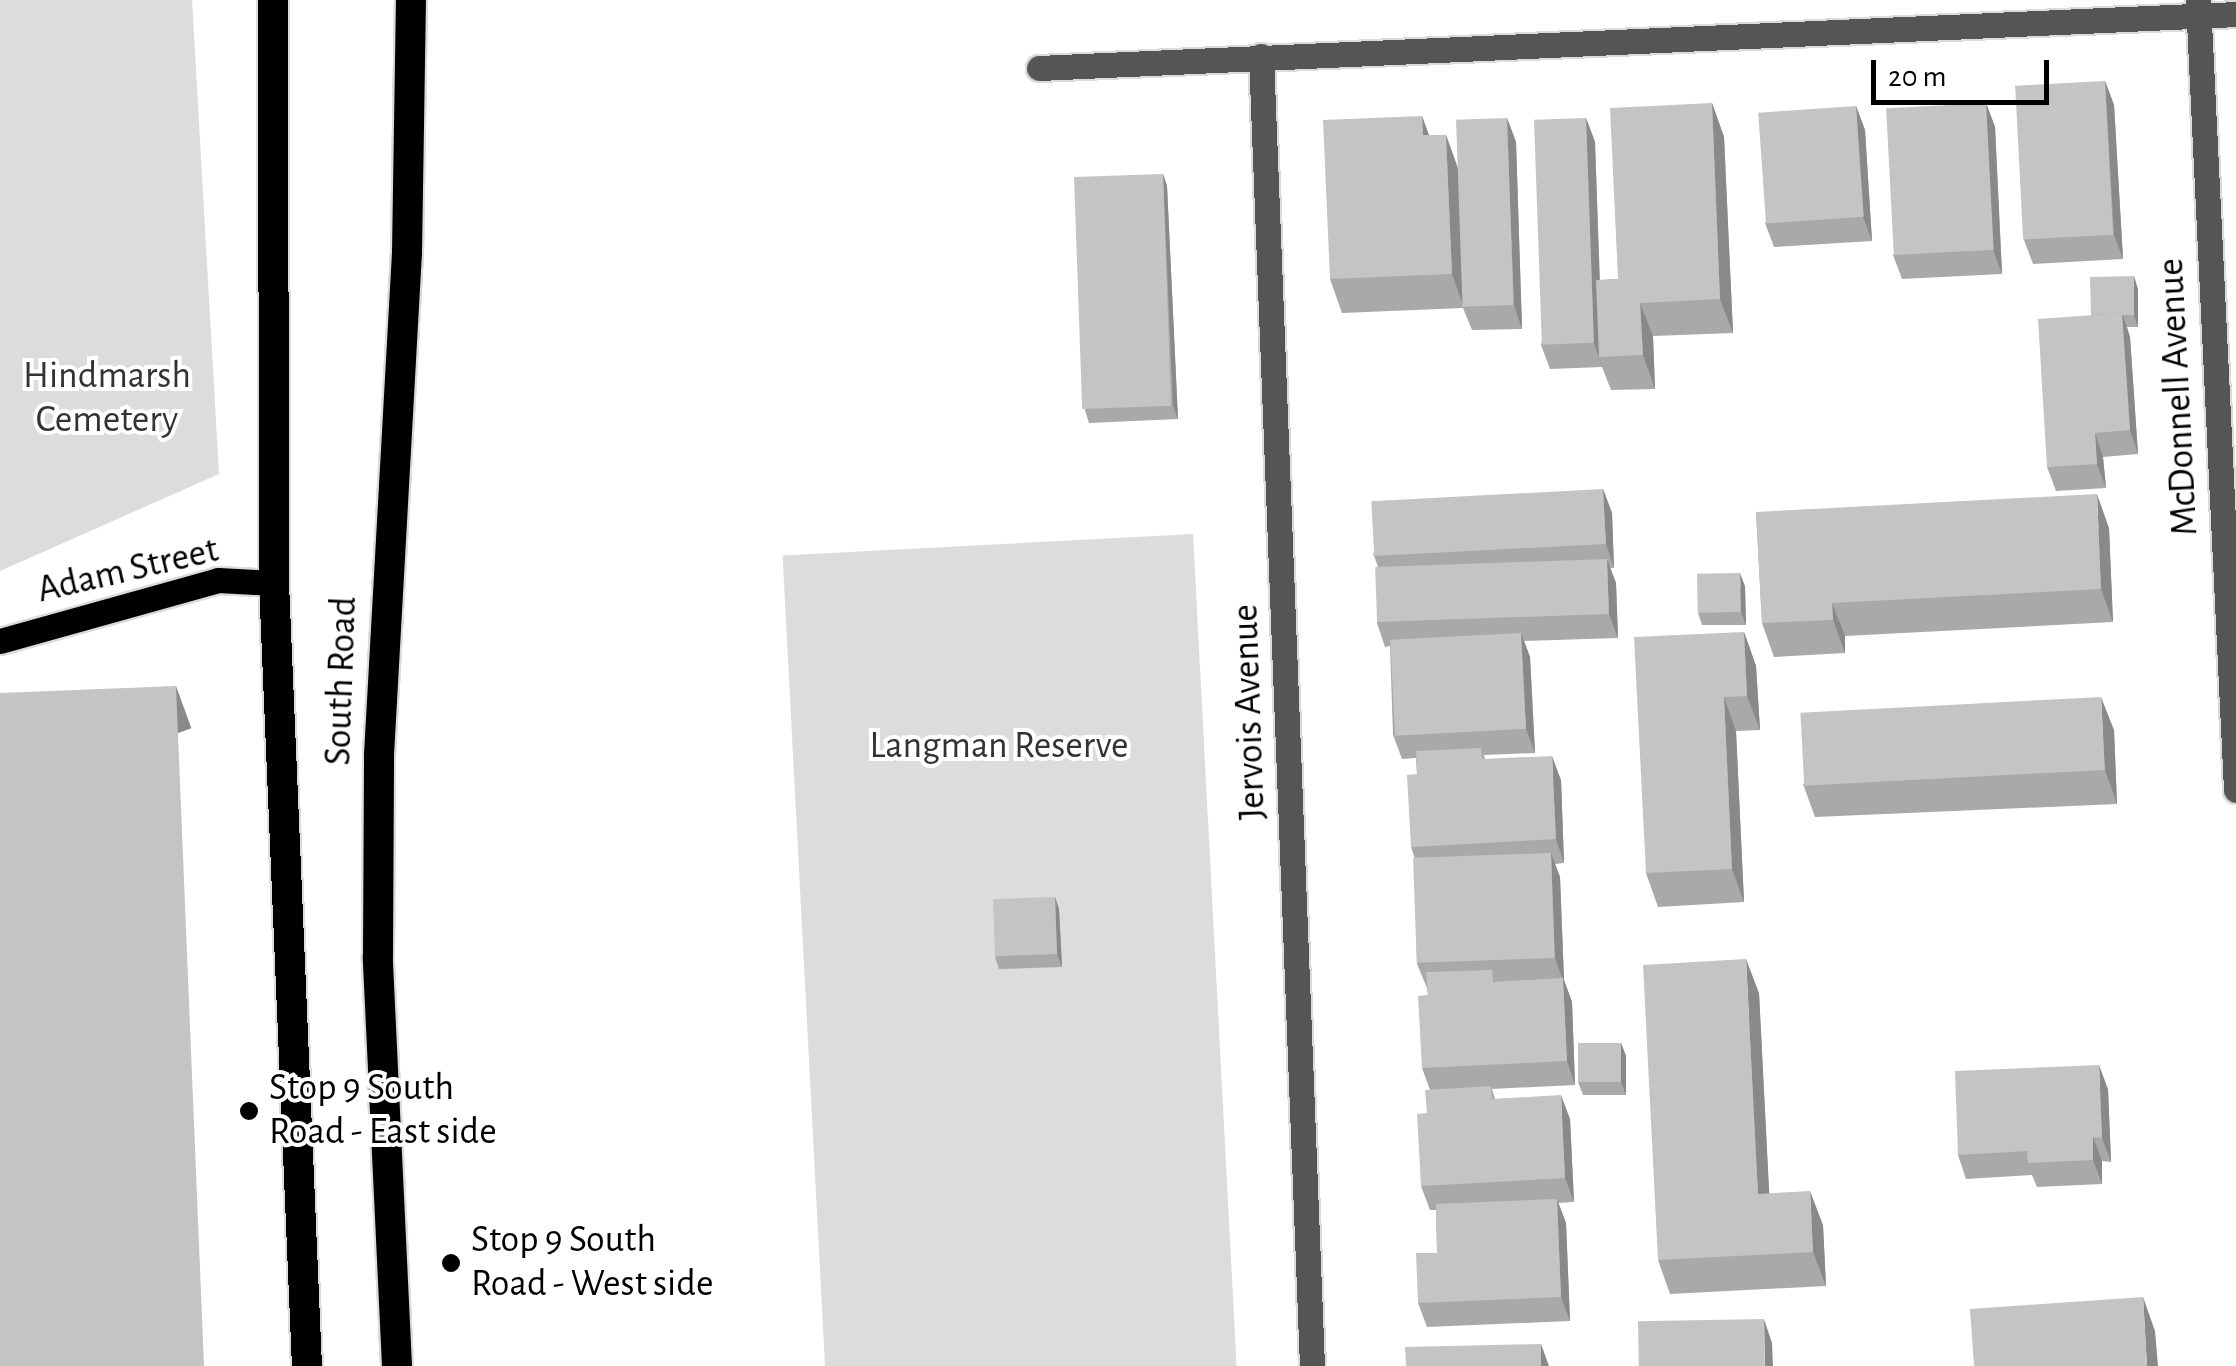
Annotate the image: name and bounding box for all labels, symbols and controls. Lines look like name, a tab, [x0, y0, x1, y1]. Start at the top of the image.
scale bar	[1876, 40, 2054, 102]
text: 20 m	[1888, 62, 1946, 92]
street label: McDonnell Avenue	[2149, 257, 2209, 537]
park label: Hindmarsh Cemetery	[23, 354, 191, 444]
street label: Adam Street	[33, 528, 223, 614]
street label: South Road	[316, 596, 368, 766]
street label: Jervois Avenue	[1223, 603, 1277, 821]
park label: Langman Reserve	[869, 724, 1129, 770]
place label: Stop 9 South Road - East side	[269, 1066, 497, 1156]
marker: Stop 9 South Road - East side	[238, 1100, 260, 1122]
place label: Stop 9 South Road - West side	[471, 1218, 713, 1308]
marker: Stop 9 South Road - West side	[440, 1252, 462, 1274]

